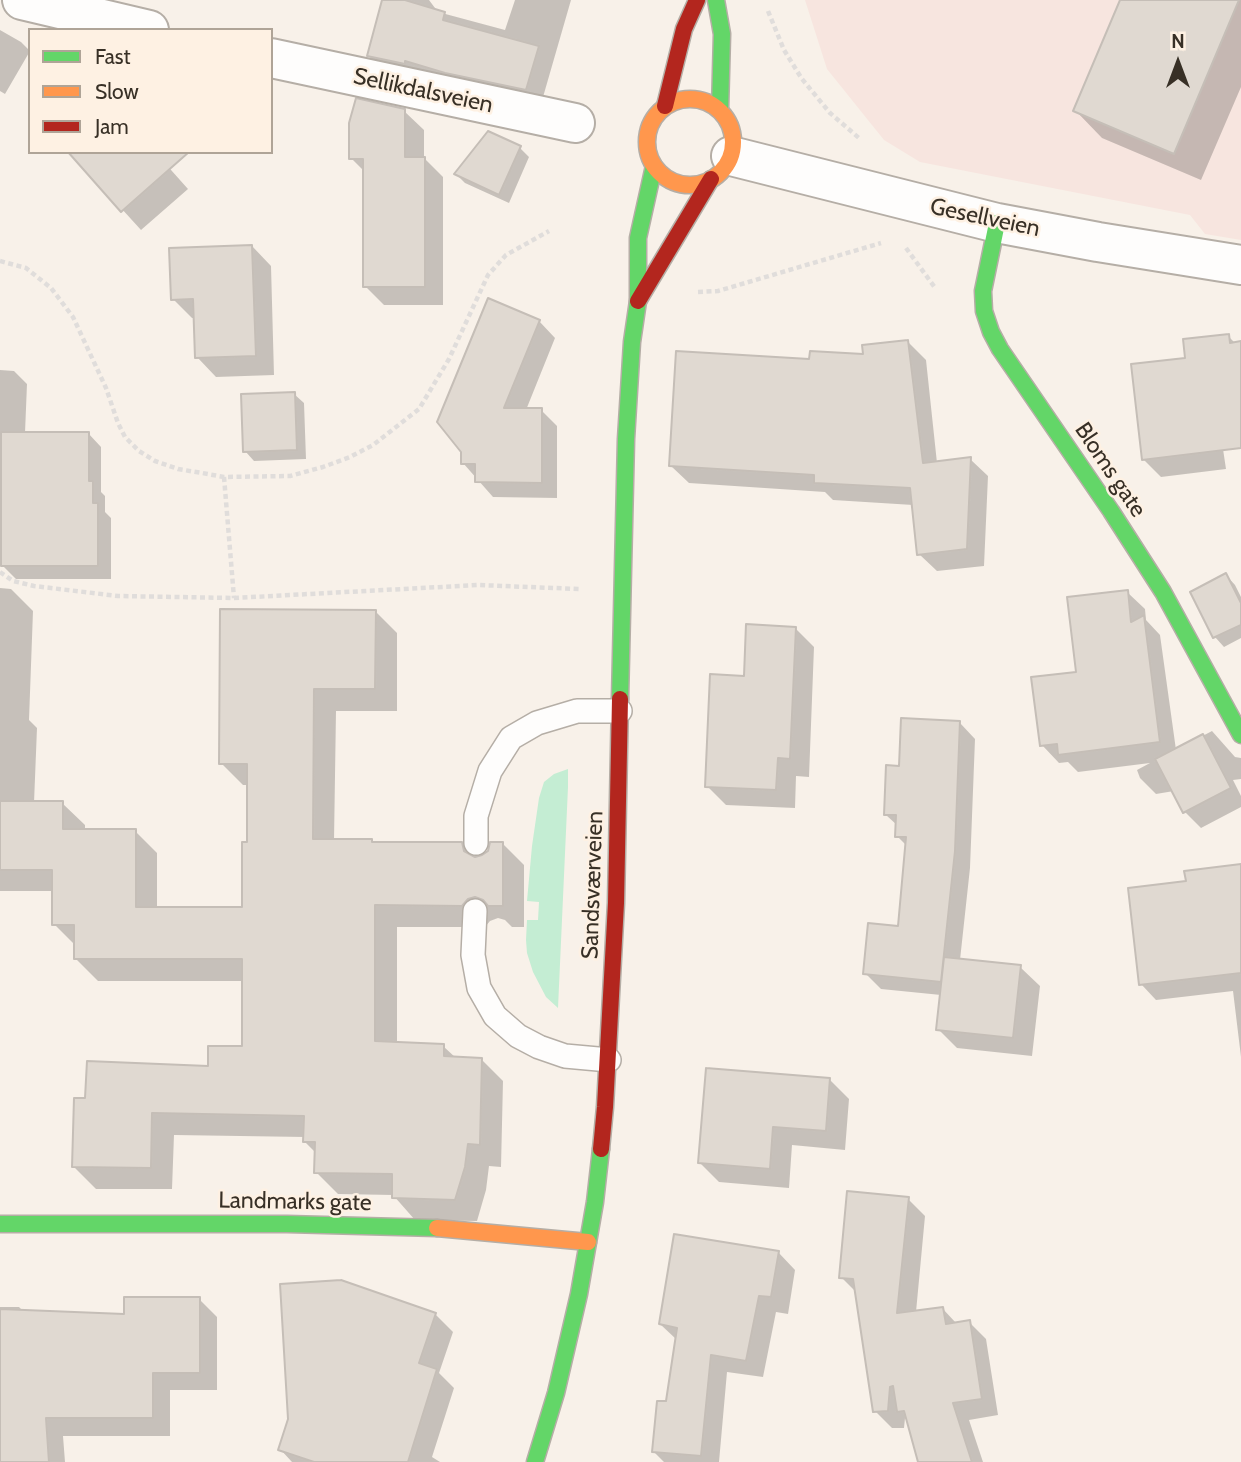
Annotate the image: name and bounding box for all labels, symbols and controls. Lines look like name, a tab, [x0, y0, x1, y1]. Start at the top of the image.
legend	[28, 28, 273, 154]
north arrow	[1143, 28, 1213, 98]
text: N	[1171, 30, 1185, 53]
text: Fast	[95, 44, 131, 69]
street label: Sellikdalsveien	[351, 63, 495, 119]
text: Slow	[95, 79, 139, 104]
text: Jam	[95, 114, 129, 139]
street label: Gesellveien	[928, 193, 1042, 243]
street label: Bloms gate	[1068, 417, 1152, 523]
street label: Sandsværveien	[577, 810, 609, 960]
street label: Landmarks gate	[218, 1187, 372, 1217]

